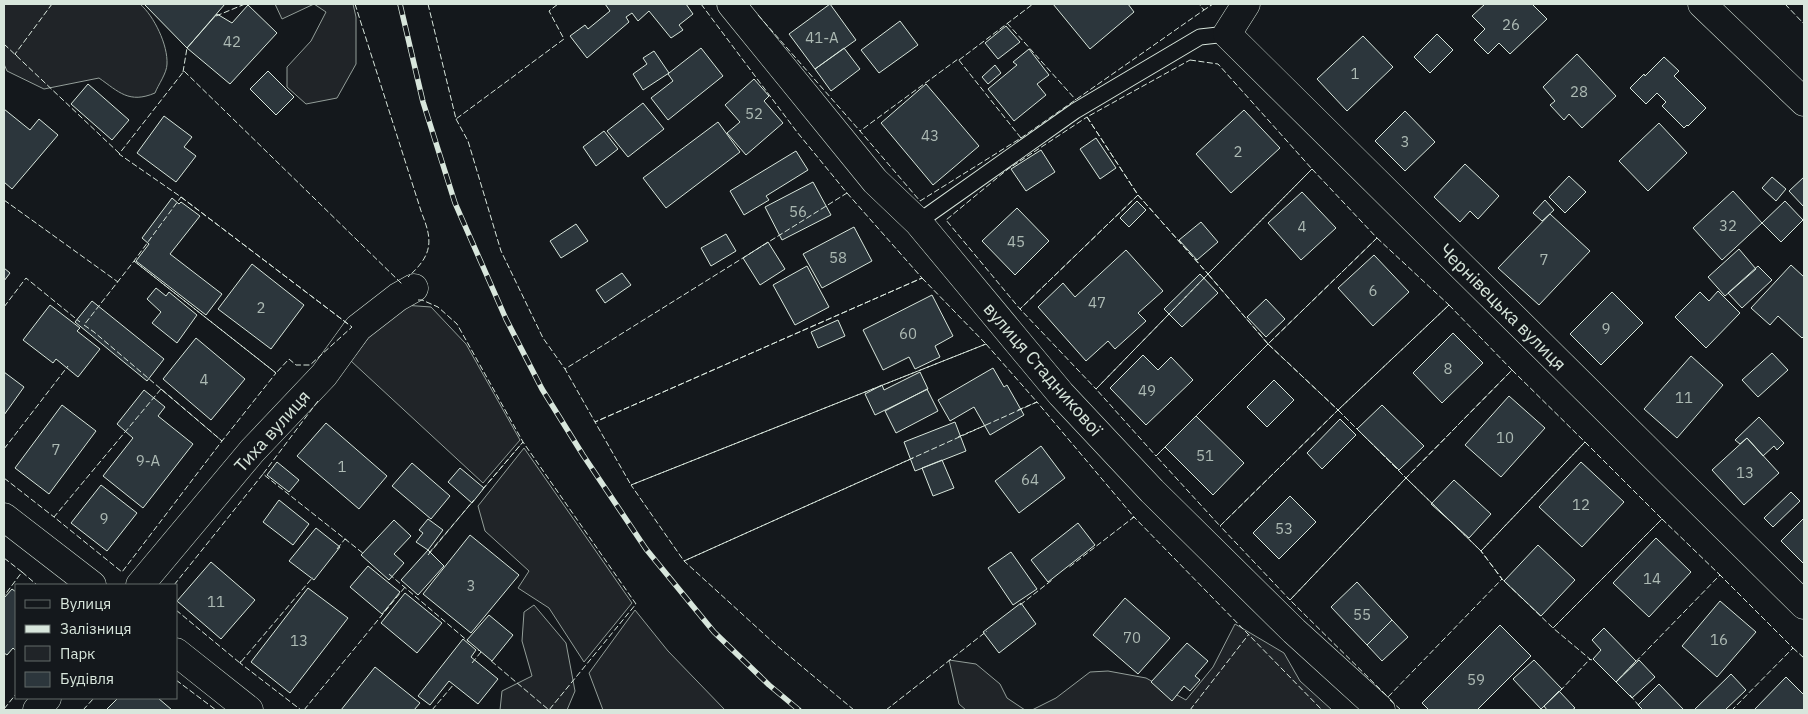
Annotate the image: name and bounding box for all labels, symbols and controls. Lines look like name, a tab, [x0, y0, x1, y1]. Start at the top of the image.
house number: 26	[1502, 15, 1520, 34]
house number: 41-А	[805, 28, 839, 47]
house number: 42	[223, 32, 241, 51]
house number: 1	[1350, 64, 1360, 83]
house number: 28	[1570, 82, 1588, 101]
house number: 52	[745, 104, 763, 123]
house number: 43	[921, 126, 939, 145]
house number: 3	[1400, 132, 1410, 151]
house number: 2	[1233, 142, 1243, 161]
house number: 56	[789, 202, 807, 221]
house number: 32	[1719, 216, 1737, 235]
house number: 4	[1297, 217, 1307, 236]
house number: 45	[1007, 232, 1025, 251]
street label: Чернівецька вулиця	[1435, 239, 1571, 375]
house number: 58	[829, 248, 847, 267]
house number: 7	[1539, 250, 1549, 269]
house number: 6	[1368, 281, 1378, 300]
house number: 47	[1088, 293, 1106, 312]
street label: вулиця Стадникової	[979, 297, 1108, 441]
house number: 2	[256, 298, 266, 317]
house number: 9	[1601, 319, 1611, 338]
house number: 60	[899, 324, 917, 343]
house number: 8	[1443, 359, 1453, 378]
house number: 4	[199, 370, 209, 389]
house number: 49	[1138, 381, 1156, 400]
street label: Тиха вулиця	[229, 385, 315, 477]
house number: 11	[1675, 388, 1693, 407]
house number: 10	[1496, 428, 1514, 447]
house number: 7	[51, 440, 61, 459]
house number: 51	[1196, 446, 1214, 465]
house number: 9-А	[136, 451, 161, 470]
house number: 1	[337, 457, 347, 476]
house number: 13	[1736, 463, 1754, 482]
house number: 64	[1021, 470, 1039, 489]
house number: 12	[1572, 495, 1590, 514]
house number: 9	[99, 509, 109, 528]
house number: 53	[1275, 519, 1293, 538]
house number: 14	[1643, 569, 1661, 588]
house number: 3	[466, 576, 476, 595]
legend	[15, 584, 178, 699]
house number: 11	[207, 592, 225, 611]
text: Вулиця	[60, 594, 111, 613]
house number: 55	[1353, 605, 1371, 624]
text: Залізниця	[60, 619, 131, 638]
house number: 70	[1123, 628, 1141, 647]
house number: 16	[1710, 630, 1728, 649]
house number: 13	[290, 631, 308, 650]
text: Парк	[60, 644, 95, 663]
text: Будівля	[60, 669, 114, 688]
house number: 59	[1467, 670, 1485, 689]

